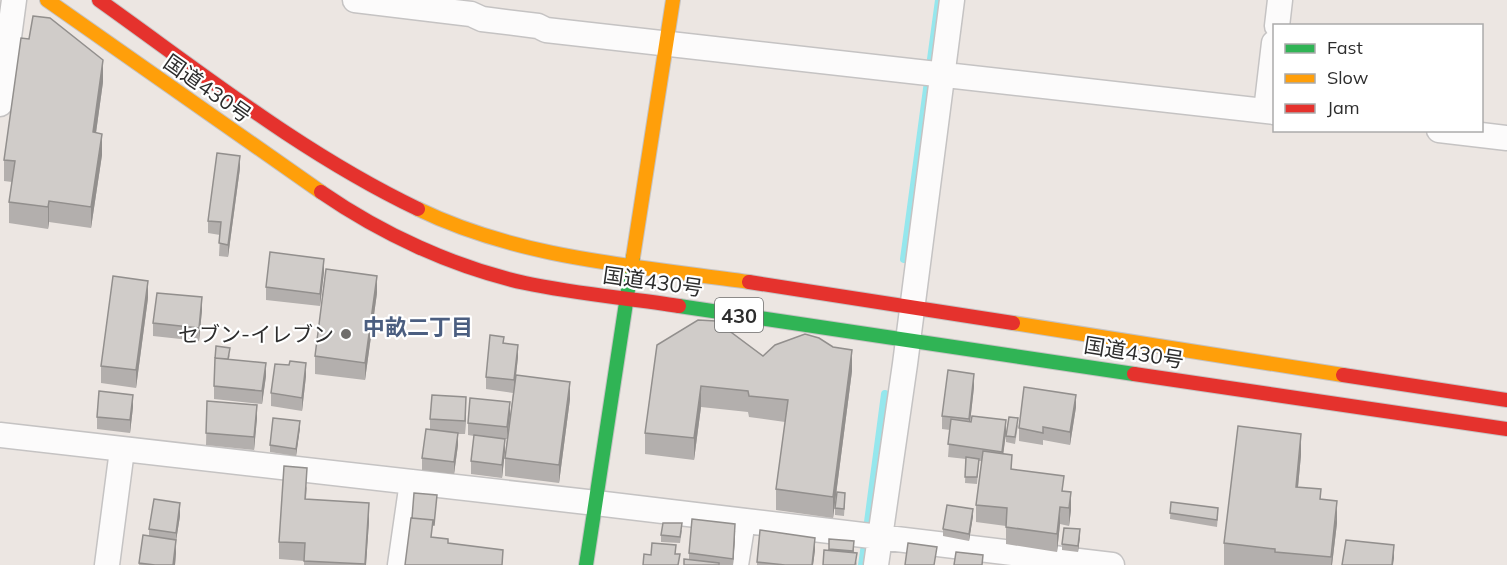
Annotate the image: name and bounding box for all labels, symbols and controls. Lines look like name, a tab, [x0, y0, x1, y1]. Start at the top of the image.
legend	[1273, 24, 1483, 132]
text: Fast	[1327, 36, 1363, 59]
street label: 国道430号	[159, 48, 257, 128]
text: Slow	[1327, 66, 1369, 89]
text: Jam	[1327, 96, 1360, 119]
street label: 国道430号	[601, 261, 705, 301]
road number: 430	[715, 298, 763, 332]
district label: 中畝二丁目	[363, 313, 473, 341]
place label: セブン-イレブン	[178, 321, 334, 347]
marker: セブン-イレブン	[339, 327, 353, 341]
street label: 国道430号	[1082, 331, 1186, 373]

